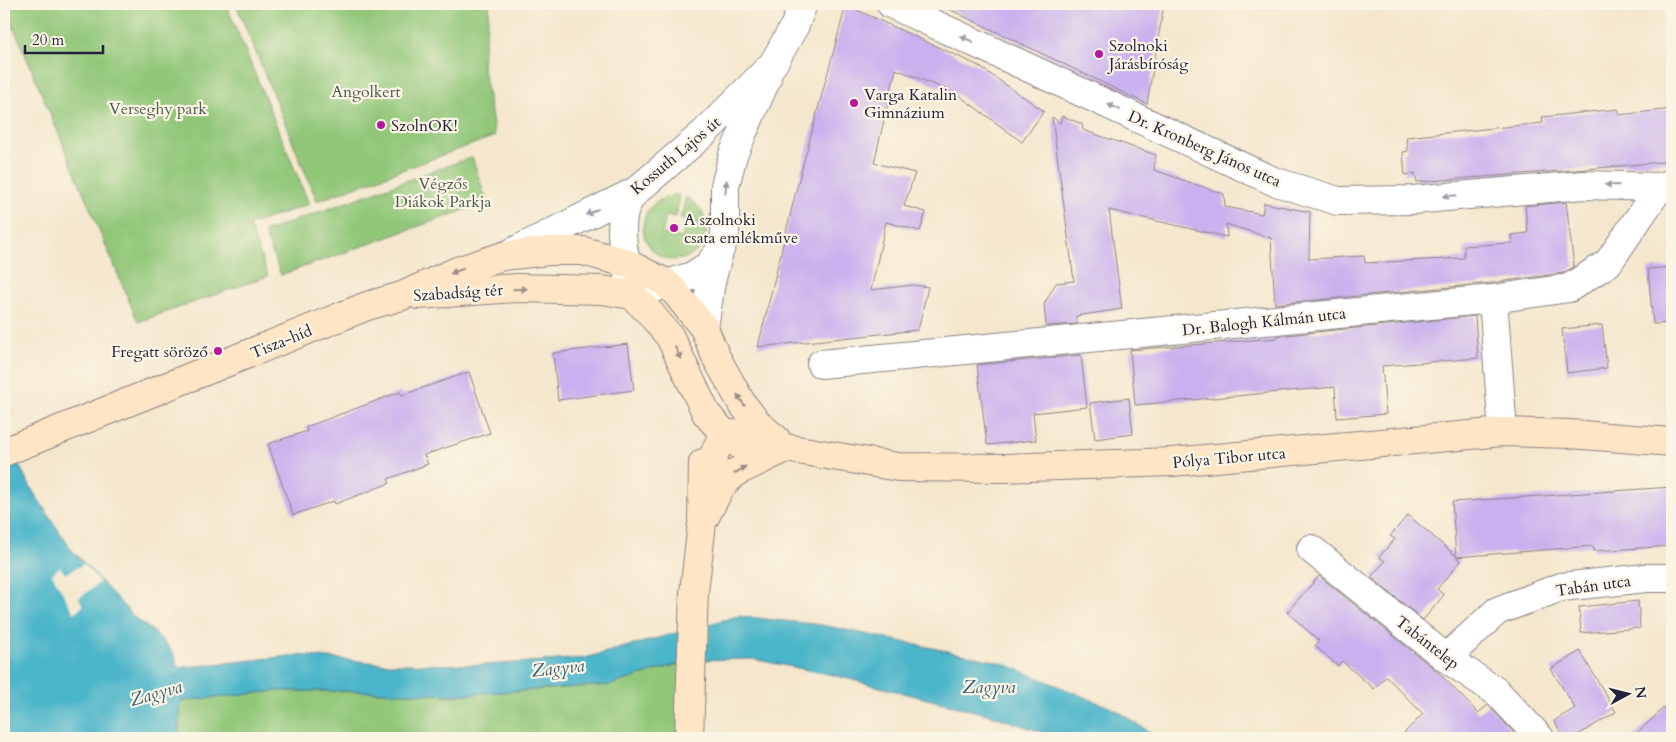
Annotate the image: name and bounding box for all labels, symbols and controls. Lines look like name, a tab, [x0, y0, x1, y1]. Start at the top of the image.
scale bar	[25, 22, 102, 54]
text: 20 m	[32, 30, 64, 50]
one-way arrow	[959, 35, 974, 43]
place label: Szolnoki Járásbíróság	[1107, 35, 1188, 75]
marker: Szolnoki Járásbíróság	[1093, 48, 1105, 60]
park label: Angolkert	[332, 81, 400, 103]
place label: Varga Katalin Gimnázium	[864, 84, 957, 124]
marker: Varga Katalin Gimnázium	[848, 97, 860, 109]
park label: Verseghy park	[109, 98, 207, 120]
one-way arrow	[1107, 103, 1121, 111]
street label: Dr. Kronberg János utca	[1125, 105, 1285, 193]
street label: Kossuth Lajos út	[626, 112, 725, 200]
place label: SzolnOK!	[391, 115, 458, 137]
marker: SzolnOK!	[375, 119, 387, 131]
park label: Végzős Diákok Parkja	[395, 173, 491, 213]
one-way arrow	[722, 179, 730, 195]
one-way arrow	[1603, 181, 1619, 189]
one-way arrow	[1441, 193, 1457, 201]
one-way arrow	[585, 209, 599, 217]
place label: A szolnoki csata emlékműve	[684, 209, 798, 249]
marker: A szolnoki csata emlékműve	[668, 222, 680, 234]
one-way arrow	[450, 268, 464, 276]
street label: Szabadság tér	[413, 279, 504, 307]
one-way arrow	[512, 285, 528, 293]
street label: Dr. Balogh Kálmán utca	[1181, 302, 1347, 342]
street label: Tisza-híd	[247, 319, 316, 364]
place label: Fregatt söröző	[111, 341, 208, 363]
marker: Fregatt söröző	[212, 345, 224, 357]
one-way arrow	[674, 346, 682, 360]
one-way arrow	[736, 393, 746, 407]
street label: Pólya Tibor utca	[1172, 442, 1287, 474]
one-way arrow	[733, 465, 747, 475]
street label: Tabán utca	[1554, 570, 1632, 602]
street label: Tabántelep	[1391, 611, 1464, 675]
water label: Zagyva	[530, 653, 586, 684]
north arrow	[1604, 670, 1654, 720]
water label: Zagyva	[127, 674, 185, 713]
water label: Zagyva	[962, 675, 1016, 700]
text: N	[1630, 685, 1651, 700]

